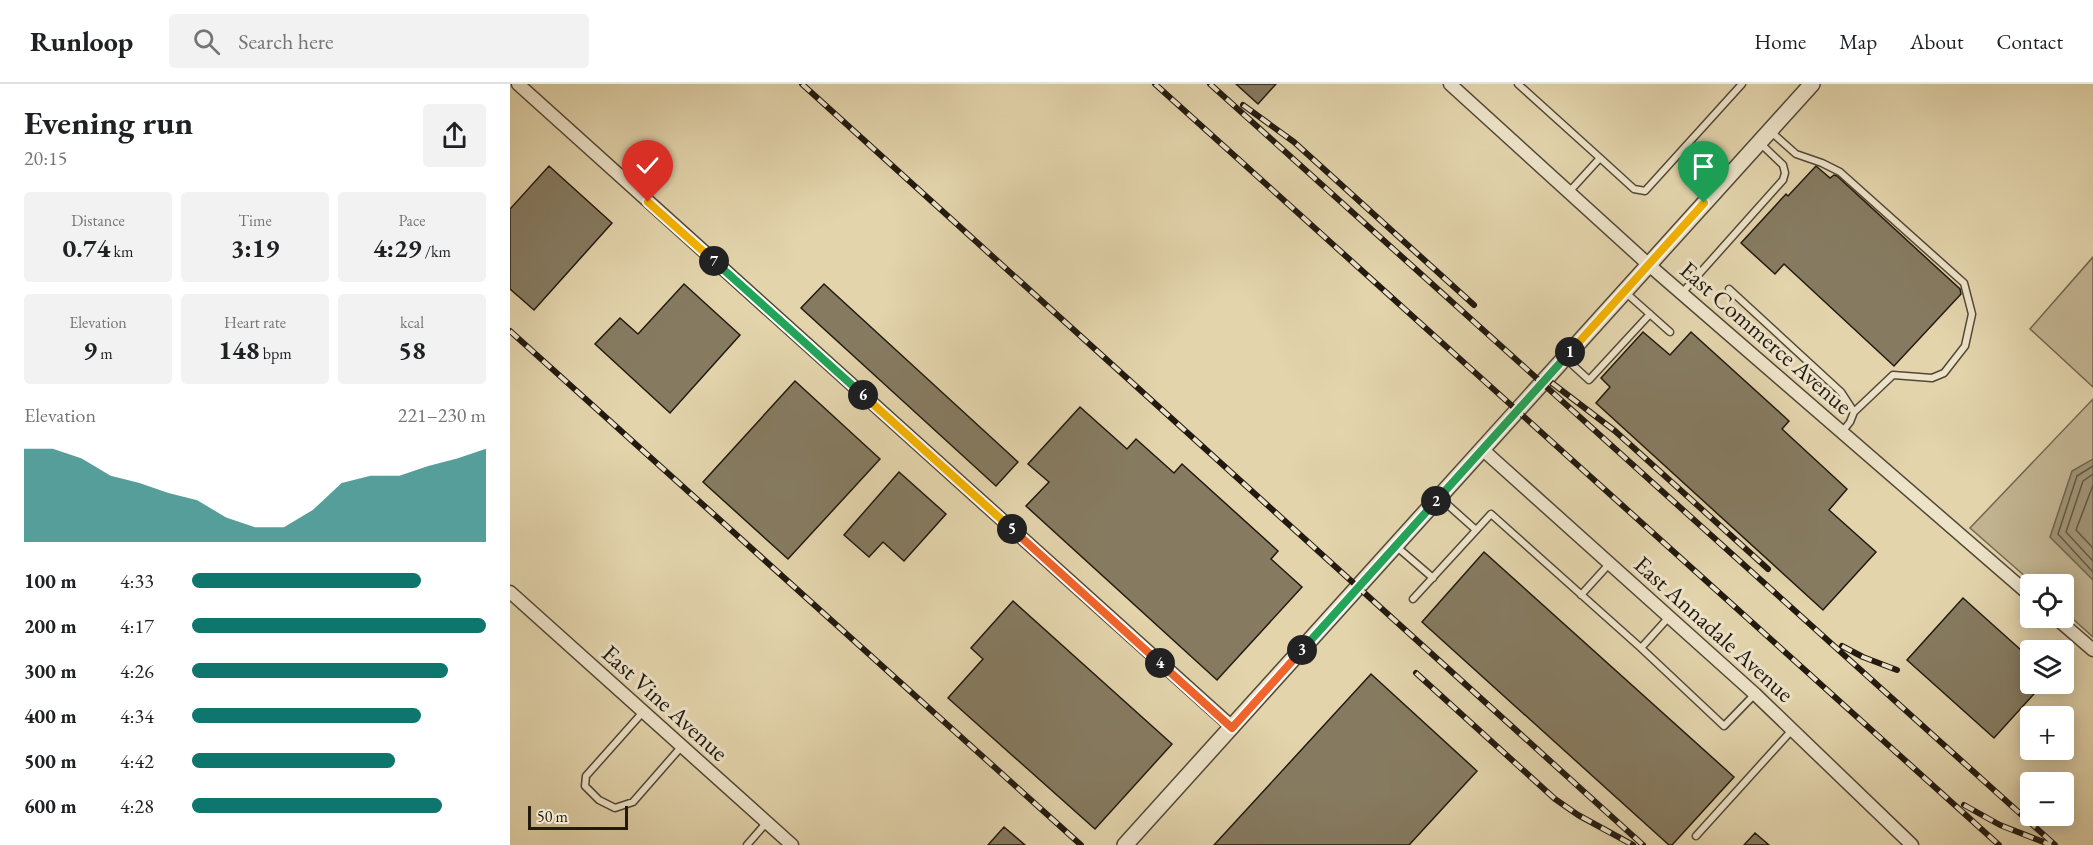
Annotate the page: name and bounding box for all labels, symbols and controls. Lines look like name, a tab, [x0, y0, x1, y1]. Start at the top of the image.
search box	[169, 14, 589, 68]
text: Runloop	[30, 23, 133, 59]
icon: search	[190, 25, 223, 58]
text: Search here	[238, 27, 334, 56]
text: Home	[1754, 28, 1806, 55]
text: Map	[1839, 28, 1877, 55]
text: About	[1910, 28, 1963, 55]
text: Contact	[1996, 28, 2063, 55]
text: Evening run	[24, 101, 193, 144]
button: share	[423, 104, 486, 167]
pin	[622, 140, 673, 202]
pin	[1678, 141, 1729, 203]
text: 20:15	[24, 145, 67, 171]
icon: check	[631, 149, 664, 182]
icon: arrive	[1687, 150, 1720, 183]
text: Distance	[71, 210, 125, 231]
text: Time	[238, 210, 272, 231]
text: Pace	[399, 210, 425, 231]
text: 0.74	[63, 231, 110, 265]
text: 3:19	[231, 231, 279, 265]
text: 4:29	[373, 231, 422, 265]
text: km	[110, 241, 133, 262]
text: /km	[422, 241, 451, 262]
pin: 7	[699, 246, 729, 276]
text: 7	[710, 250, 718, 271]
street label: East Commerce Avenue	[1674, 254, 1859, 421]
text: Elevation	[69, 312, 127, 333]
text: Heart rate	[224, 312, 286, 333]
text: kcal	[400, 312, 424, 333]
text: 9	[83, 333, 97, 367]
text: 148	[218, 333, 260, 367]
text: 58	[398, 333, 426, 367]
pin: 1	[1555, 337, 1585, 367]
text: 1	[1566, 341, 1574, 362]
text: m	[97, 343, 113, 364]
text: bpm	[260, 343, 292, 364]
pin: 6	[848, 380, 878, 410]
text: 6	[859, 384, 867, 405]
text: Elevation	[24, 402, 96, 428]
text: 221–230 m	[398, 402, 486, 428]
pin: 2	[1421, 486, 1451, 516]
text: 2	[1432, 490, 1440, 511]
pin: 5	[997, 514, 1027, 544]
text: 5	[1008, 518, 1016, 539]
street label: East Annadale Avenue	[1628, 549, 1801, 709]
text: 100 m	[24, 568, 77, 594]
text: 4:33	[120, 568, 154, 594]
map controls	[2020, 574, 2074, 826]
button: locate	[2020, 574, 2074, 628]
text: 200 m	[24, 613, 77, 639]
text: 4:17	[120, 613, 154, 639]
pin: 3	[1287, 635, 1317, 665]
street label: East Vine Avenue	[596, 638, 735, 768]
text: 3	[1298, 639, 1306, 660]
button: layers	[2020, 640, 2074, 694]
pin: 4	[1145, 648, 1175, 678]
text: 4	[1156, 652, 1164, 673]
text: 300 m	[24, 658, 77, 684]
text: 4:26	[120, 658, 154, 684]
text: 400 m	[24, 703, 77, 729]
text: 4:34	[120, 703, 154, 729]
button: +	[2020, 706, 2074, 760]
text: 500 m	[24, 748, 77, 774]
text: 4:42	[120, 748, 154, 774]
button: −	[2020, 772, 2074, 826]
text: 600 m	[24, 793, 77, 819]
text: 4:28	[120, 793, 154, 819]
scale bar	[528, 803, 628, 830]
text: 50 m	[537, 806, 568, 827]

